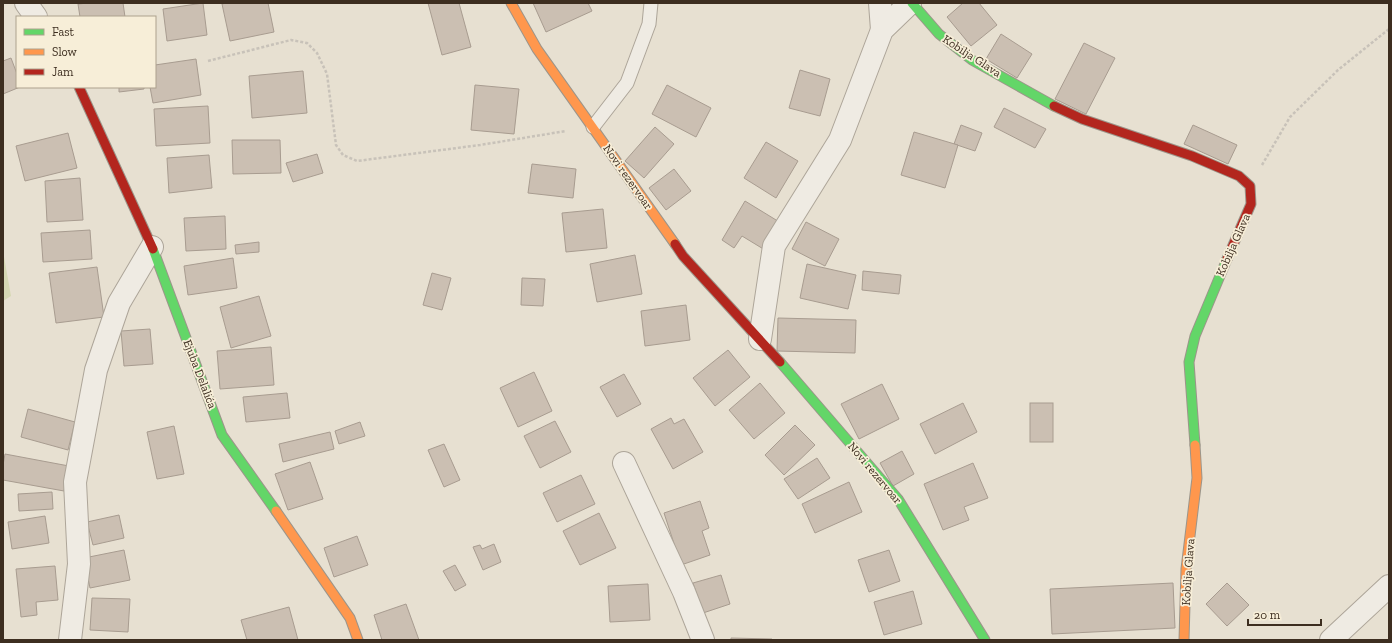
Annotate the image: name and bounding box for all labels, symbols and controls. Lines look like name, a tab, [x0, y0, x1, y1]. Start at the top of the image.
legend	[16, 16, 156, 88]
text: Fast	[52, 25, 75, 39]
street label: Kobilja Glava	[940, 32, 1004, 81]
text: Slow	[52, 45, 78, 59]
text: Jam	[52, 65, 74, 79]
street label: Novi rezervoar	[600, 142, 656, 212]
street label: Kobilja Glava	[1213, 211, 1254, 279]
street label: Ejuba Delalića	[179, 338, 220, 411]
street label: Novi rezervoar	[845, 439, 905, 507]
street label: Kobilja Glava	[1179, 538, 1198, 606]
scale bar	[1248, 601, 1321, 627]
text: 20 m	[1254, 608, 1281, 622]

